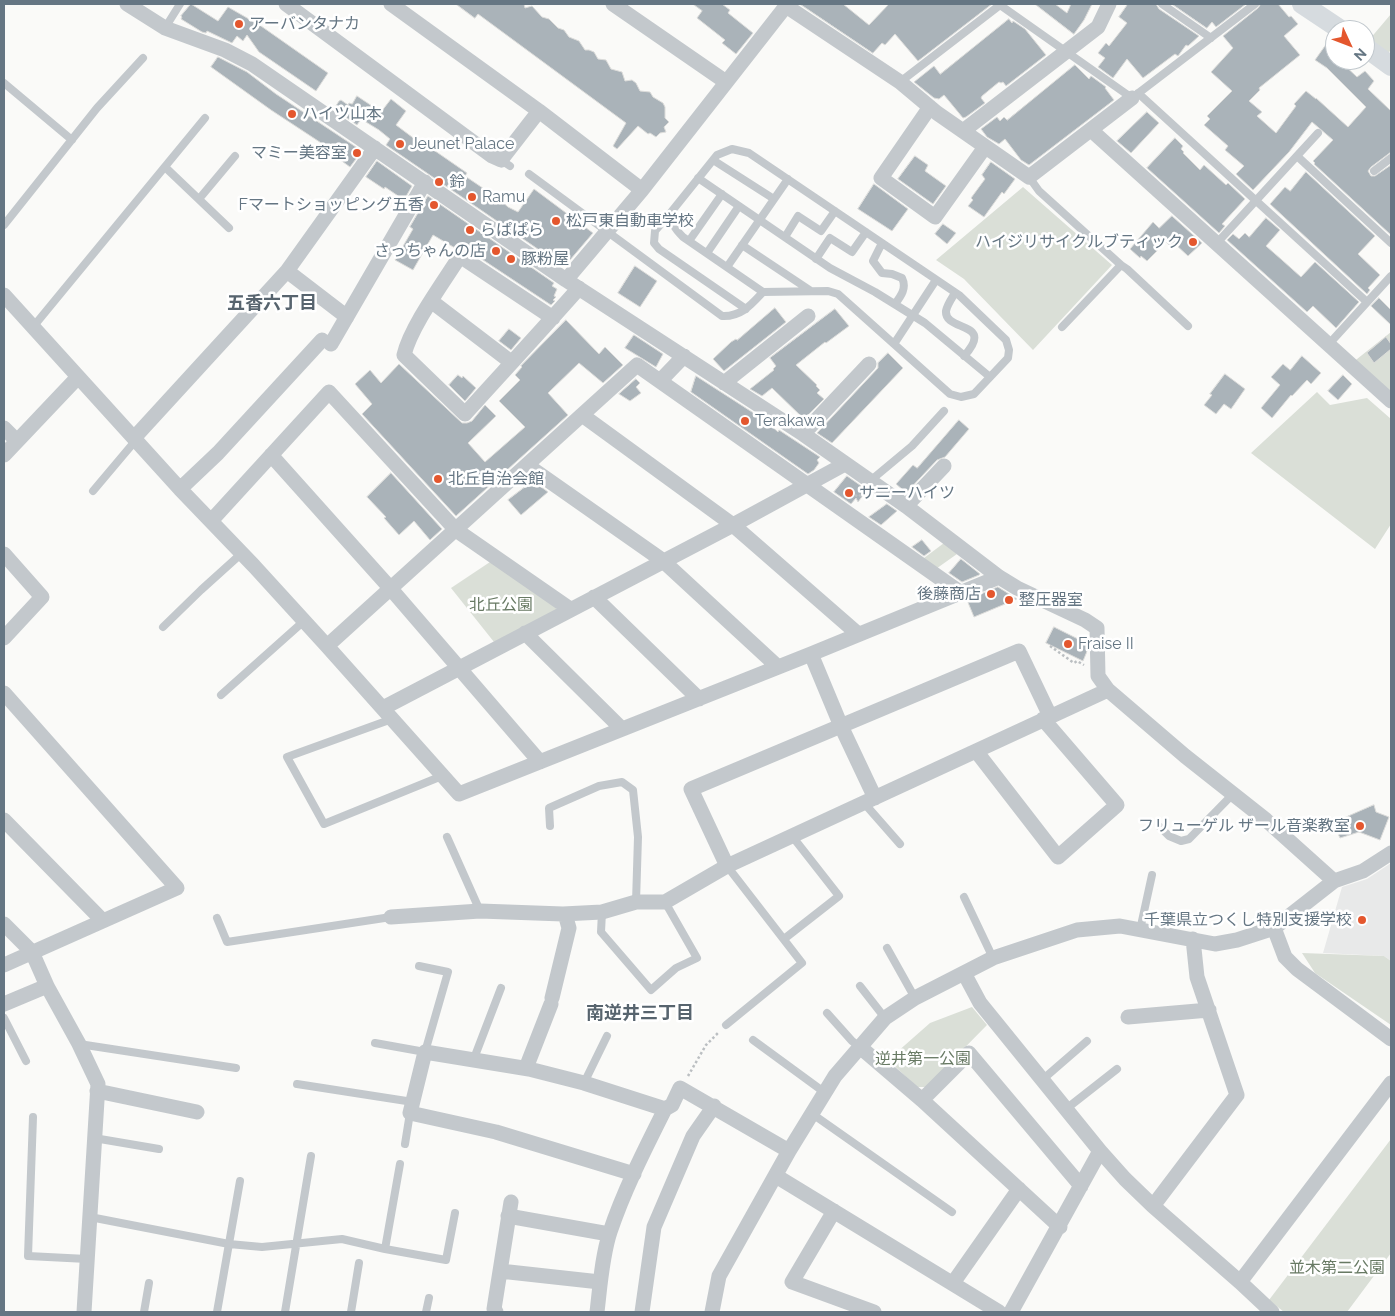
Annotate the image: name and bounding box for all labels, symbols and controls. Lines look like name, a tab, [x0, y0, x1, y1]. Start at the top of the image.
place label: アーバンタナカ	[249, 14, 360, 34]
marker: アーバンタナカ	[233, 18, 245, 30]
north arrow	[1325, 20, 1375, 70]
text: N	[1351, 45, 1370, 64]
place label: ハイツ山本	[302, 104, 382, 124]
marker: ハイツ山本	[286, 108, 298, 120]
place label: Jeunet Palace	[410, 134, 514, 154]
marker: Jeunet Palace	[394, 138, 406, 150]
place label: マミー美容室	[251, 143, 347, 163]
marker: マミー美容室	[351, 147, 363, 159]
place label: 鈴	[449, 172, 465, 192]
marker: 鈴	[433, 176, 445, 188]
place label: Ramu	[482, 187, 525, 207]
marker: Ramu	[466, 191, 478, 203]
place label: Fマートショッピング五香	[239, 195, 424, 215]
marker: Fマートショッピング五香	[428, 199, 440, 211]
place label: 松戸東自動車学校	[566, 211, 694, 231]
marker: 松戸東自動車学校	[550, 215, 562, 227]
place label: らぱぱら	[480, 220, 544, 240]
marker: らぱぱら	[464, 224, 476, 236]
place label: ハイジリサイクルブティック	[975, 232, 1183, 252]
marker: ハイジリサイクルブティック	[1187, 236, 1199, 248]
place label: さっちゃんの店	[374, 241, 486, 261]
marker: さっちゃんの店	[490, 245, 502, 257]
place label: 豚粉屋	[521, 249, 569, 269]
marker: 豚粉屋	[505, 253, 517, 265]
district label: 五香六丁目	[227, 293, 317, 315]
place label: Terakawa	[755, 411, 825, 431]
marker: Terakawa	[739, 415, 751, 427]
place label: 北丘自治会館	[448, 469, 544, 489]
marker: 北丘自治会館	[432, 473, 444, 485]
place label: サニーハイツ	[859, 483, 955, 503]
marker: サニーハイツ	[843, 487, 855, 499]
place label: 後藤商店	[917, 584, 981, 604]
marker: 後藤商店	[985, 588, 997, 600]
place label: 整圧器室	[1019, 590, 1083, 610]
marker: 整圧器室	[1003, 594, 1015, 606]
park label: 北丘公園	[469, 595, 533, 615]
place label: Fraise II	[1078, 634, 1134, 654]
marker: Fraise II	[1062, 638, 1074, 650]
place label: フリューゲル ザール音楽教室	[1138, 816, 1350, 836]
marker: フリューゲル ザール音楽教室	[1354, 820, 1366, 832]
place label: 千葉県立つくし特別支援学校	[1144, 910, 1352, 930]
marker: 千葉県立つくし特別支援学校	[1356, 914, 1368, 926]
district label: 南逆井三丁目	[586, 1003, 694, 1025]
park label: 逆井第一公園	[875, 1049, 971, 1069]
park label: 並木第二公園	[1289, 1258, 1385, 1278]

